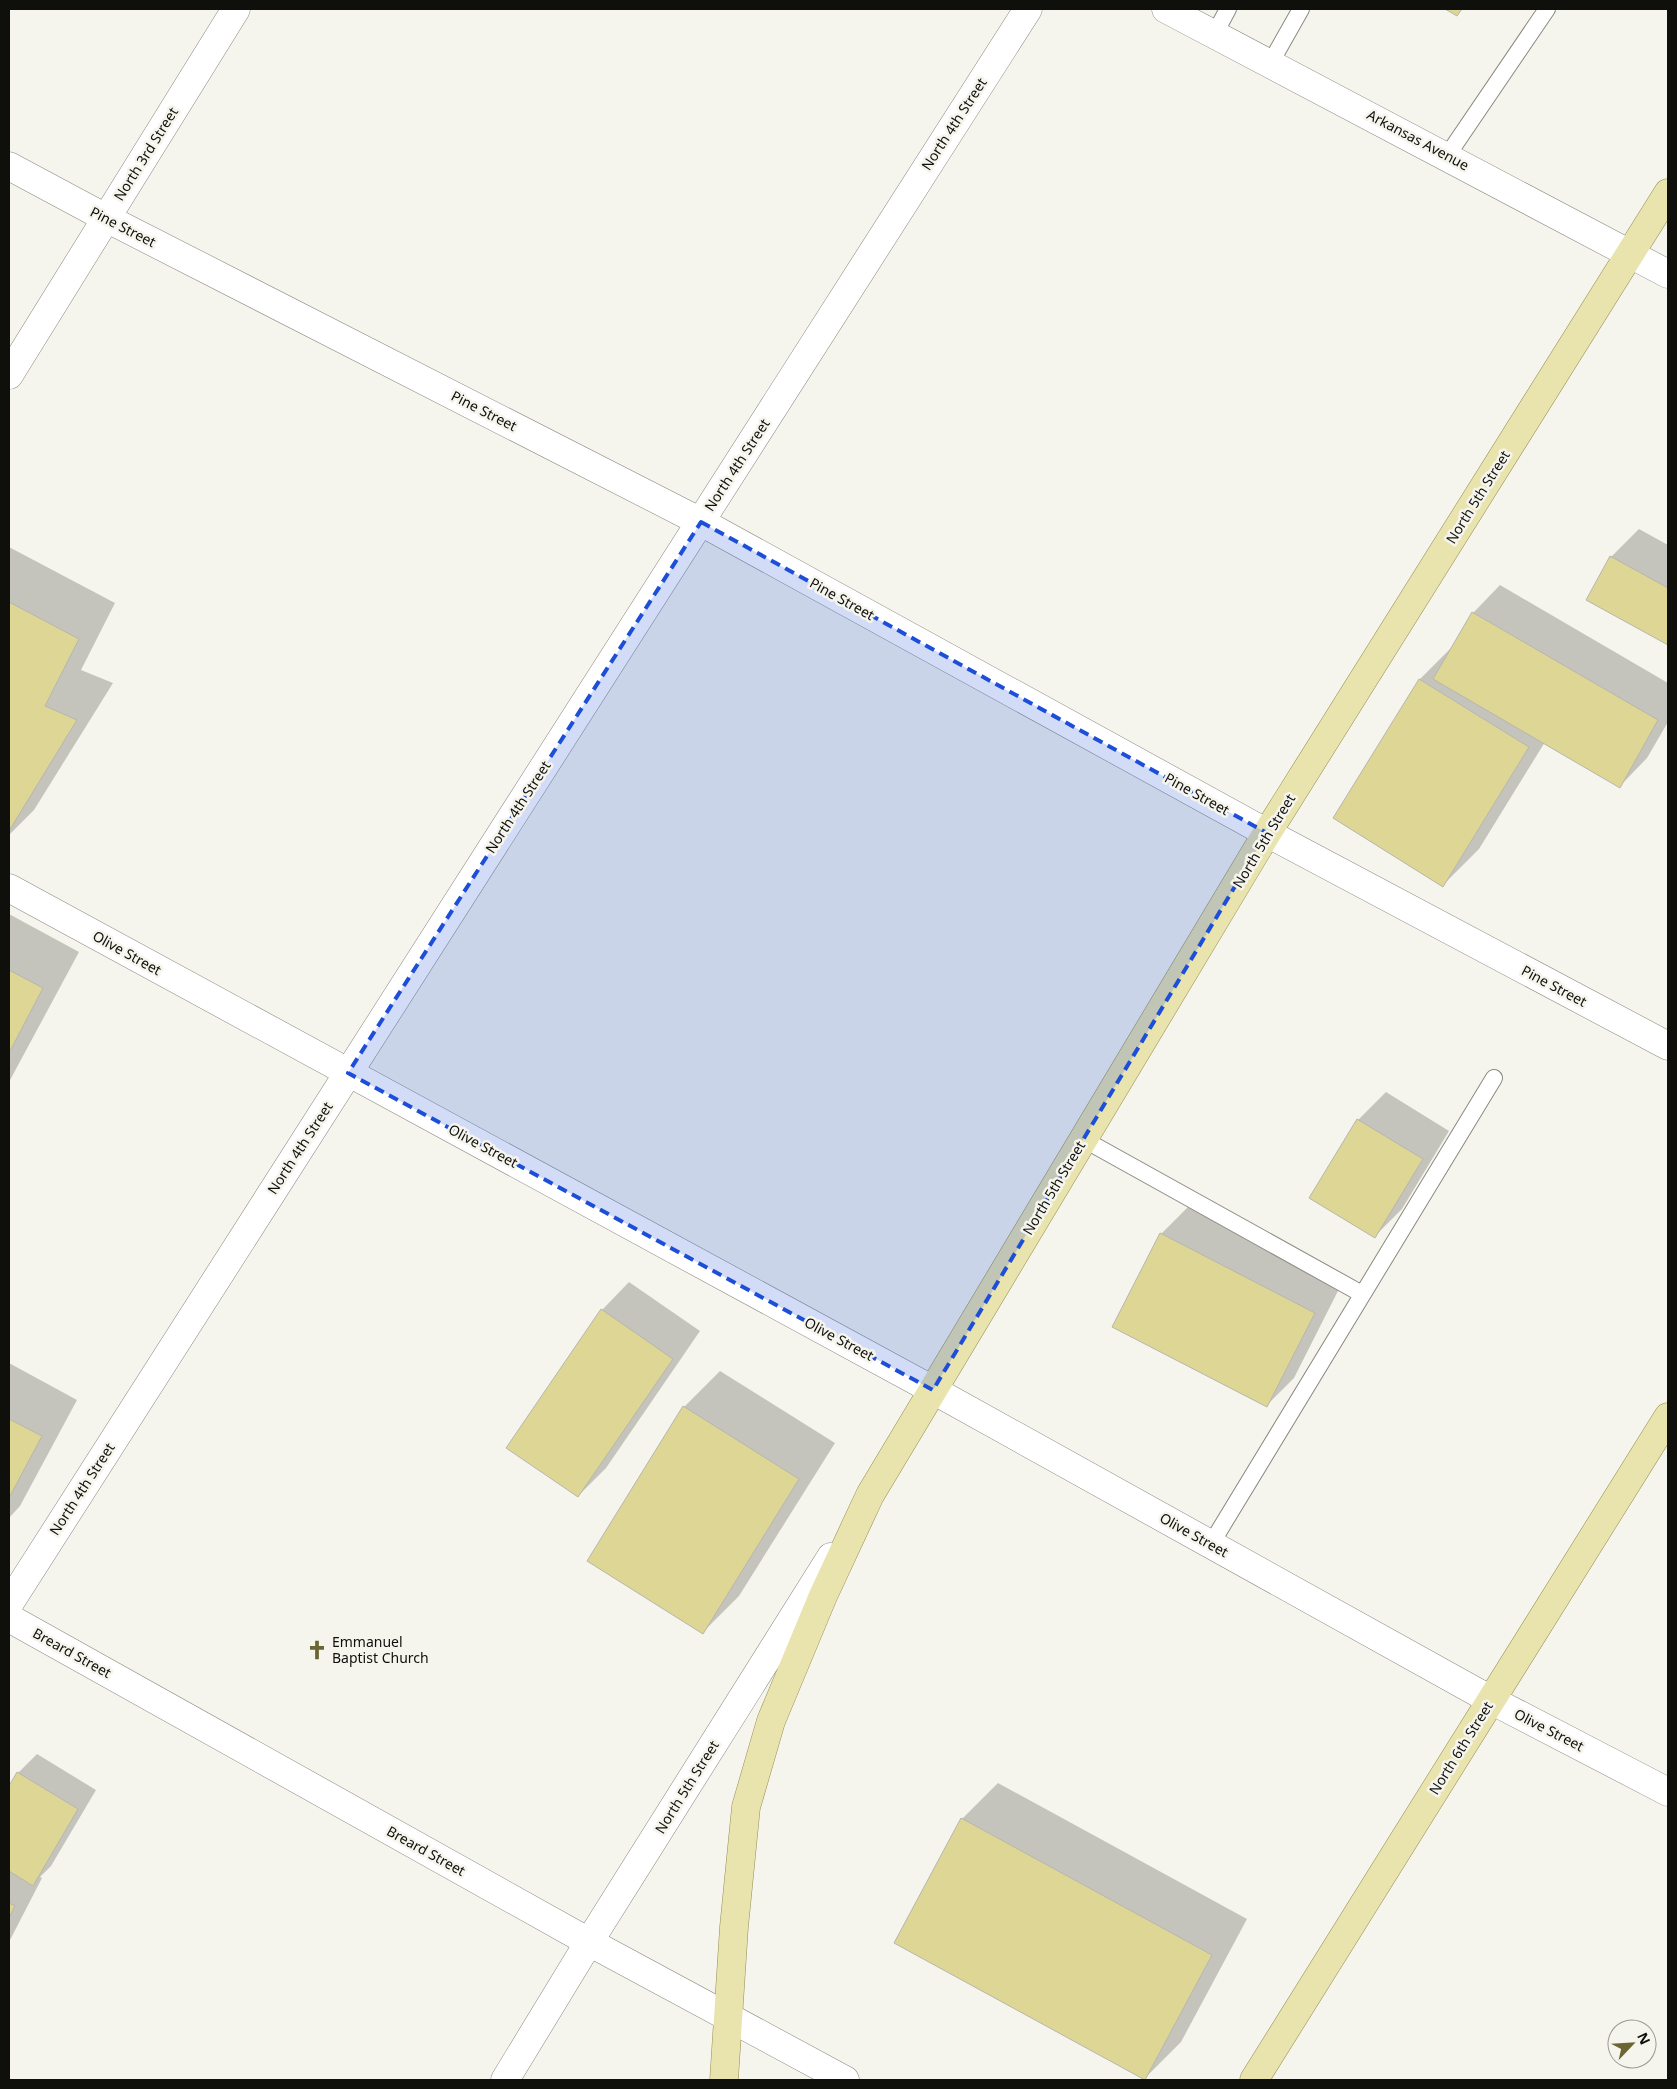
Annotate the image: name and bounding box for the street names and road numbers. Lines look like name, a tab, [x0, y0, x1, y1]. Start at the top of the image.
street label: North 4th Street	[917, 74, 991, 174]
street label: North 3rd Street	[109, 103, 182, 204]
street label: Arkansas Avenue	[1364, 105, 1473, 174]
street label: Pine Street	[87, 202, 159, 251]
street label: Pine Street	[448, 386, 520, 435]
street label: North 4th Street	[700, 415, 774, 515]
street label: North 5th Street	[1441, 446, 1514, 547]
street label: Pine Street	[806, 573, 878, 624]
street label: North 4th Street	[481, 757, 555, 857]
street label: Pine Street	[1161, 768, 1233, 819]
street label: North 5th Street	[1228, 790, 1299, 891]
street label: Olive Street	[89, 926, 165, 979]
street label: Pine Street	[1518, 960, 1590, 1011]
street label: North 4th Street	[263, 1098, 337, 1198]
street label: Olive Street	[445, 1119, 521, 1172]
street label: North 5th Street	[1018, 1137, 1089, 1238]
street label: Olive Street	[801, 1312, 877, 1365]
street label: North 4th Street	[45, 1439, 119, 1539]
street label: Olive Street	[1156, 1508, 1232, 1561]
street label: Breard Street	[30, 1623, 115, 1682]
street label: North 6th Street	[1424, 1697, 1497, 1798]
street label: Olive Street	[1511, 1704, 1587, 1755]
street label: North 5th Street	[650, 1736, 723, 1837]
street label: Breard Street	[384, 1821, 469, 1880]

